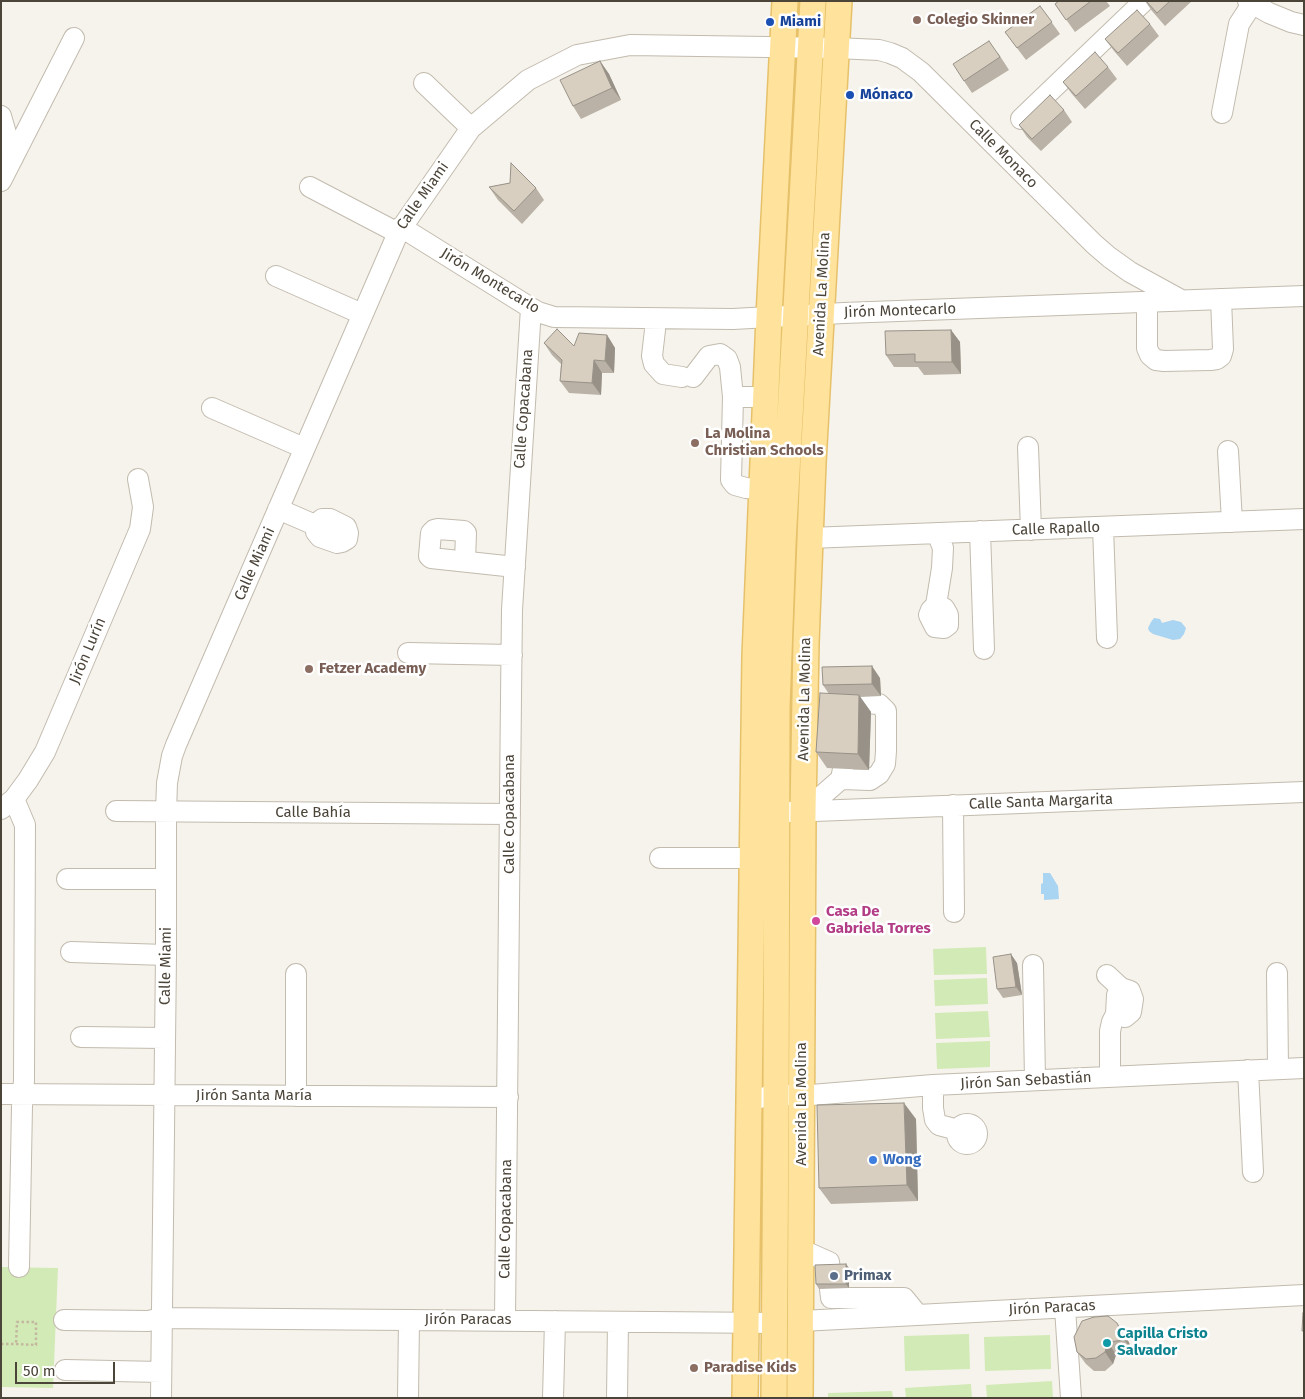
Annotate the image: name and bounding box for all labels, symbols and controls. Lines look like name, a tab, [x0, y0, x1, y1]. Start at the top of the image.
place label: Colegio Skinner	[927, 11, 1034, 29]
place label: Miami	[780, 13, 821, 31]
marker: Colegio Skinner	[911, 14, 923, 26]
marker: Miami	[764, 16, 776, 28]
place label: Mónaco	[860, 86, 913, 104]
marker: Mónaco	[844, 89, 856, 101]
street label: Calle Monaco	[965, 116, 1041, 192]
street label: Calle Miami	[393, 159, 453, 233]
street label: Avenida La Molina	[810, 232, 834, 356]
street label: Jirón Montecarlo	[437, 244, 543, 318]
street label: Jirón Montecarlo	[844, 300, 956, 322]
street label: Calle Copacabana	[511, 349, 537, 469]
place label: La Molina Christian Schools	[705, 425, 824, 460]
marker: La Molina Christian Schools	[689, 437, 701, 449]
street label: Calle Rapallo	[1011, 518, 1101, 540]
street label: Calle Miami	[231, 525, 279, 603]
street label: Jirón Lurín	[66, 615, 110, 687]
street label: Avenida La Molina	[795, 637, 815, 761]
place label: Fetzer Academy	[319, 660, 426, 678]
marker: Fetzer Academy	[303, 663, 315, 675]
street label: Calle Copacabana	[501, 754, 519, 874]
street label: Calle Santa Margarita	[969, 790, 1113, 814]
street label: Calle Bahía	[275, 804, 351, 822]
place label: Casa De Gabriela Torres	[826, 903, 931, 938]
marker: Casa De Gabriela Torres	[810, 915, 822, 927]
street label: Calle Miami	[156, 927, 176, 1005]
street label: Avenida La Molina	[793, 1042, 811, 1166]
street label: Jirón San Sebastián	[960, 1069, 1092, 1093]
street label: Jirón Santa María	[196, 1087, 312, 1105]
place label: Wong	[883, 1151, 921, 1169]
marker: Wong	[867, 1154, 879, 1166]
street label: Calle Copacabana	[496, 1159, 516, 1279]
place label: Primax	[844, 1267, 892, 1285]
marker: Primax	[828, 1270, 840, 1282]
street label: Jirón Paracas	[1008, 1297, 1096, 1319]
street label: Jirón Paracas	[424, 1311, 512, 1329]
place label: Capilla Cristo Salvador	[1117, 1325, 1208, 1360]
marker: Capilla Cristo Salvador	[1101, 1337, 1113, 1349]
scale bar	[18, 1352, 118, 1384]
place label: Paradise Kids	[704, 1359, 796, 1377]
text: 50 m	[23, 1362, 56, 1380]
marker: Paradise Kids	[688, 1362, 700, 1374]

